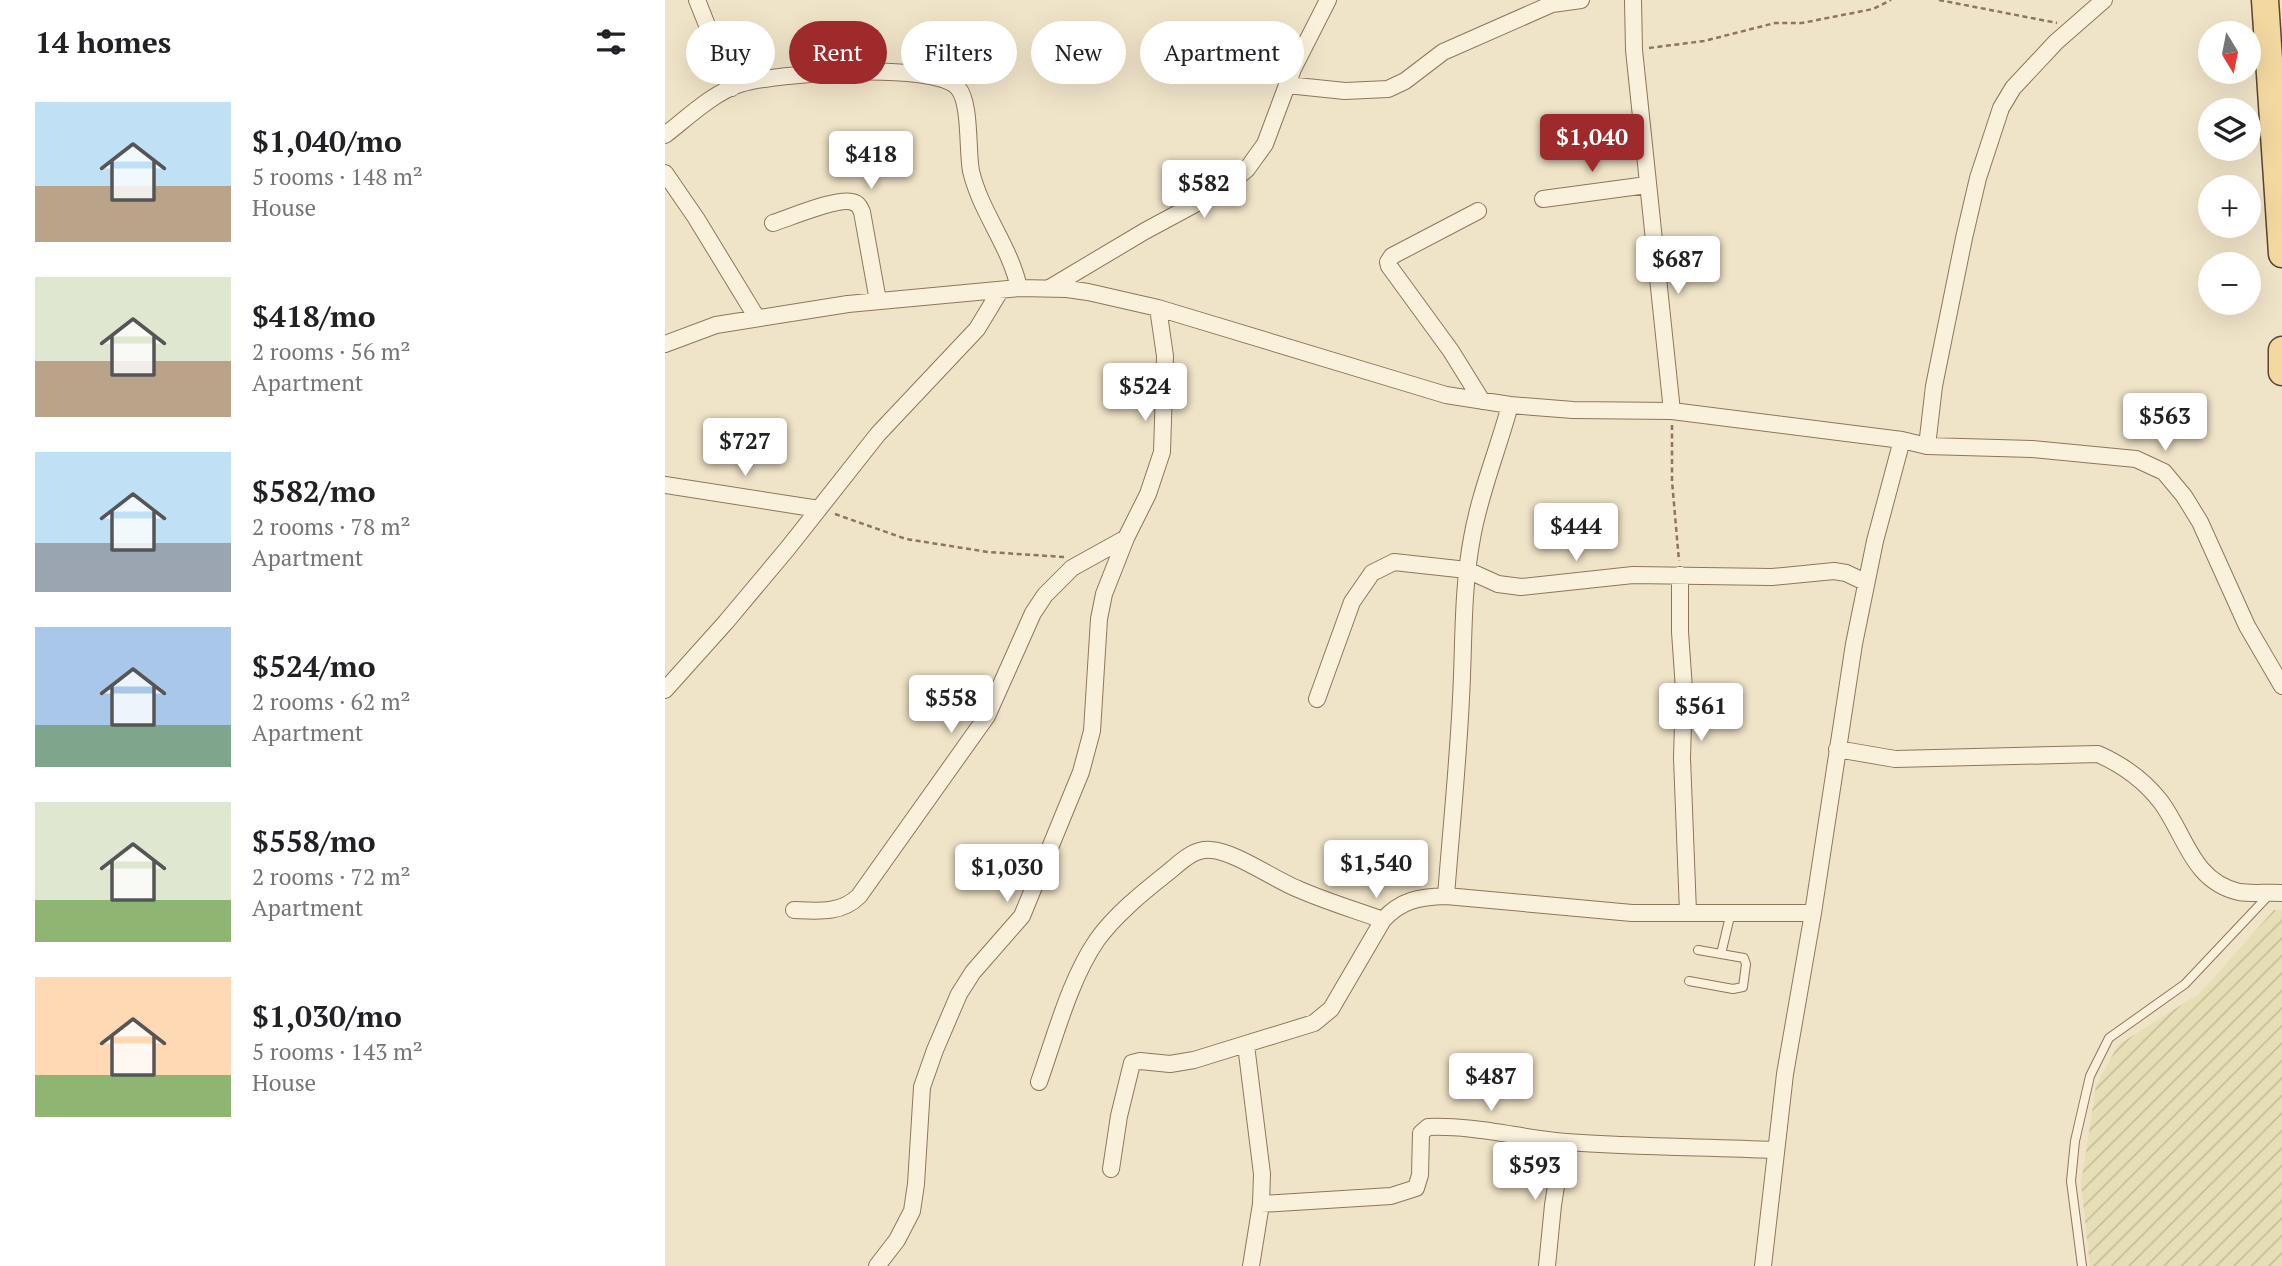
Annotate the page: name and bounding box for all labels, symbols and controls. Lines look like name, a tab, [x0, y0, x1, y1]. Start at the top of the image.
chip: Buy	[686, 21, 775, 84]
chip: Rent	[789, 21, 887, 84]
chip: Filters	[901, 21, 1017, 84]
chip: New	[1031, 21, 1126, 84]
chip: Apartment	[1140, 21, 1304, 84]
north arrow	[2198, 21, 2261, 84]
map controls	[2198, 21, 2261, 315]
text: 14 homes	[35, 22, 171, 62]
icon: filters	[592, 23, 630, 61]
button: layers	[2198, 98, 2261, 161]
pin: $1,040	[1535, 114, 1649, 174]
text: $1,040/mo	[252, 121, 402, 161]
text: $1,040	[1556, 121, 1628, 152]
icon: home	[91, 130, 175, 214]
pin: $418	[830, 132, 912, 191]
text: $418	[845, 138, 897, 169]
pin: $582	[1163, 160, 1245, 220]
text: 5 rooms · 148 m²	[252, 161, 423, 192]
text: $582	[1178, 167, 1230, 198]
button: +	[2198, 175, 2261, 238]
text: House	[252, 192, 316, 223]
pin: $687	[1637, 236, 1719, 296]
text: $687	[1652, 243, 1704, 274]
button: −	[2198, 252, 2261, 315]
text: $418/mo	[252, 296, 376, 336]
icon: home	[91, 305, 175, 389]
text: 2 rooms · 56 m²	[252, 336, 411, 367]
pin: $524	[1104, 364, 1186, 423]
text: Apartment	[252, 367, 363, 398]
text: $524	[1119, 370, 1171, 401]
pin: $563	[2124, 393, 2206, 453]
text: $563	[2139, 400, 2191, 431]
pin: $727	[704, 419, 786, 478]
text: $727	[719, 425, 771, 456]
text: $582/mo	[252, 471, 376, 511]
icon: home	[91, 480, 175, 564]
pin: $444	[1535, 504, 1617, 563]
text: $444	[1550, 510, 1602, 541]
text: 2 rooms · 78 m²	[252, 511, 411, 542]
text: Apartment	[252, 542, 363, 573]
text: $524/mo	[252, 646, 376, 686]
icon: home	[91, 655, 175, 739]
pin: $558	[910, 676, 992, 735]
text: $558	[925, 682, 977, 713]
pin: $561	[1660, 684, 1742, 743]
text: 2 rooms · 62 m²	[252, 686, 411, 717]
text: $561	[1675, 690, 1727, 721]
text: Apartment	[252, 717, 363, 748]
text: $558/mo	[252, 821, 376, 861]
icon: home	[91, 830, 175, 914]
pin: $1,540	[1319, 841, 1433, 900]
pin: $1,030	[950, 844, 1064, 904]
text: $1,540	[1340, 847, 1412, 878]
text: $1,030	[971, 851, 1043, 882]
text: 2 rooms · 72 m²	[252, 861, 411, 892]
text: Apartment	[252, 892, 363, 923]
text: $1,030/mo	[252, 996, 402, 1036]
icon: home	[91, 1005, 175, 1089]
text: 5 rooms · 143 m²	[252, 1036, 423, 1067]
pin: $487	[1450, 1054, 1532, 1113]
text: $487	[1465, 1060, 1517, 1091]
text: House	[252, 1067, 316, 1098]
pin: $593	[1494, 1142, 1576, 1202]
text: $593	[1509, 1149, 1561, 1180]

